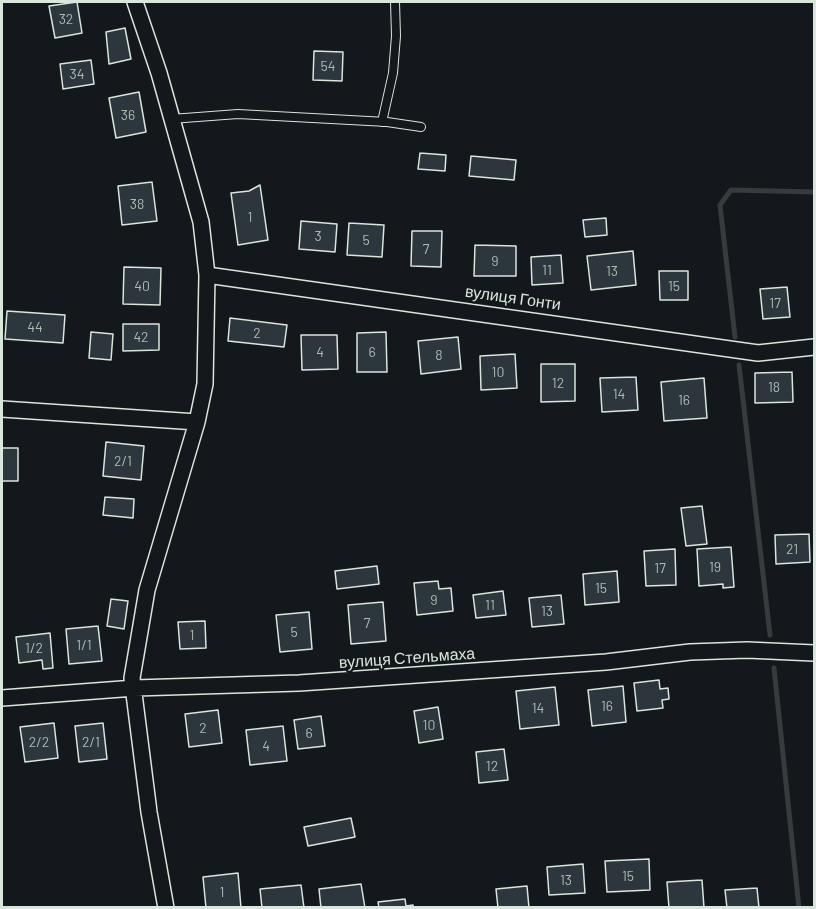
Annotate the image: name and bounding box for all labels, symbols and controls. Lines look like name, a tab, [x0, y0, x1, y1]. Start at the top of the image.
house number: 32	[59, 11, 73, 27]
house number: 54	[321, 58, 335, 74]
house number: 34	[70, 66, 84, 82]
house number: 36	[121, 107, 135, 123]
house number: 38	[130, 196, 144, 212]
house number: 1	[248, 209, 252, 225]
house number: 3	[314, 228, 322, 244]
house number: 5	[362, 232, 370, 248]
house number: 7	[423, 241, 429, 257]
house number: 9	[491, 253, 499, 269]
house number: 11	[542, 262, 552, 278]
house number: 13	[606, 263, 618, 279]
house number: 40	[134, 278, 150, 294]
house number: 15	[668, 278, 680, 294]
street label: вулиця Гонти	[464, 282, 562, 314]
house number: 17	[769, 295, 781, 311]
house number: 44	[27, 319, 43, 335]
house number: 2	[253, 325, 261, 341]
house number: 42	[133, 329, 149, 345]
house number: 4	[316, 344, 324, 360]
house number: 6	[368, 344, 376, 360]
house number: 8	[435, 347, 443, 363]
house number: 10	[492, 364, 504, 380]
house number: 12	[552, 375, 564, 391]
house number: 18	[768, 379, 780, 395]
house number: 14	[613, 386, 625, 402]
house number: 16	[678, 392, 690, 408]
house number: 2/1	[114, 453, 132, 469]
house number: 21	[786, 541, 798, 557]
house number: 19	[709, 559, 721, 575]
house number: 17	[654, 560, 666, 576]
house number: 15	[595, 580, 607, 596]
house number: 9	[430, 592, 438, 608]
house number: 11	[485, 597, 495, 613]
house number: 13	[541, 603, 553, 619]
house number: 7	[364, 615, 370, 631]
house number: 5	[290, 624, 298, 640]
house number: 1	[190, 627, 194, 643]
house number: 1/1	[76, 637, 92, 653]
house number: 1/2	[25, 640, 43, 656]
street label: вулиця Стельмаха	[338, 644, 476, 672]
house number: 16	[601, 698, 613, 714]
house number: 14	[532, 700, 544, 716]
house number: 10	[423, 717, 435, 733]
house number: 2	[199, 720, 207, 736]
house number: 6	[305, 725, 313, 741]
house number: 2/2	[29, 734, 49, 750]
house number: 2/1	[82, 734, 100, 750]
house number: 4	[262, 738, 270, 754]
house number: 12	[486, 758, 498, 774]
house number: 15	[622, 868, 634, 884]
house number: 13	[560, 872, 572, 888]
house number: 1	[220, 884, 224, 900]

